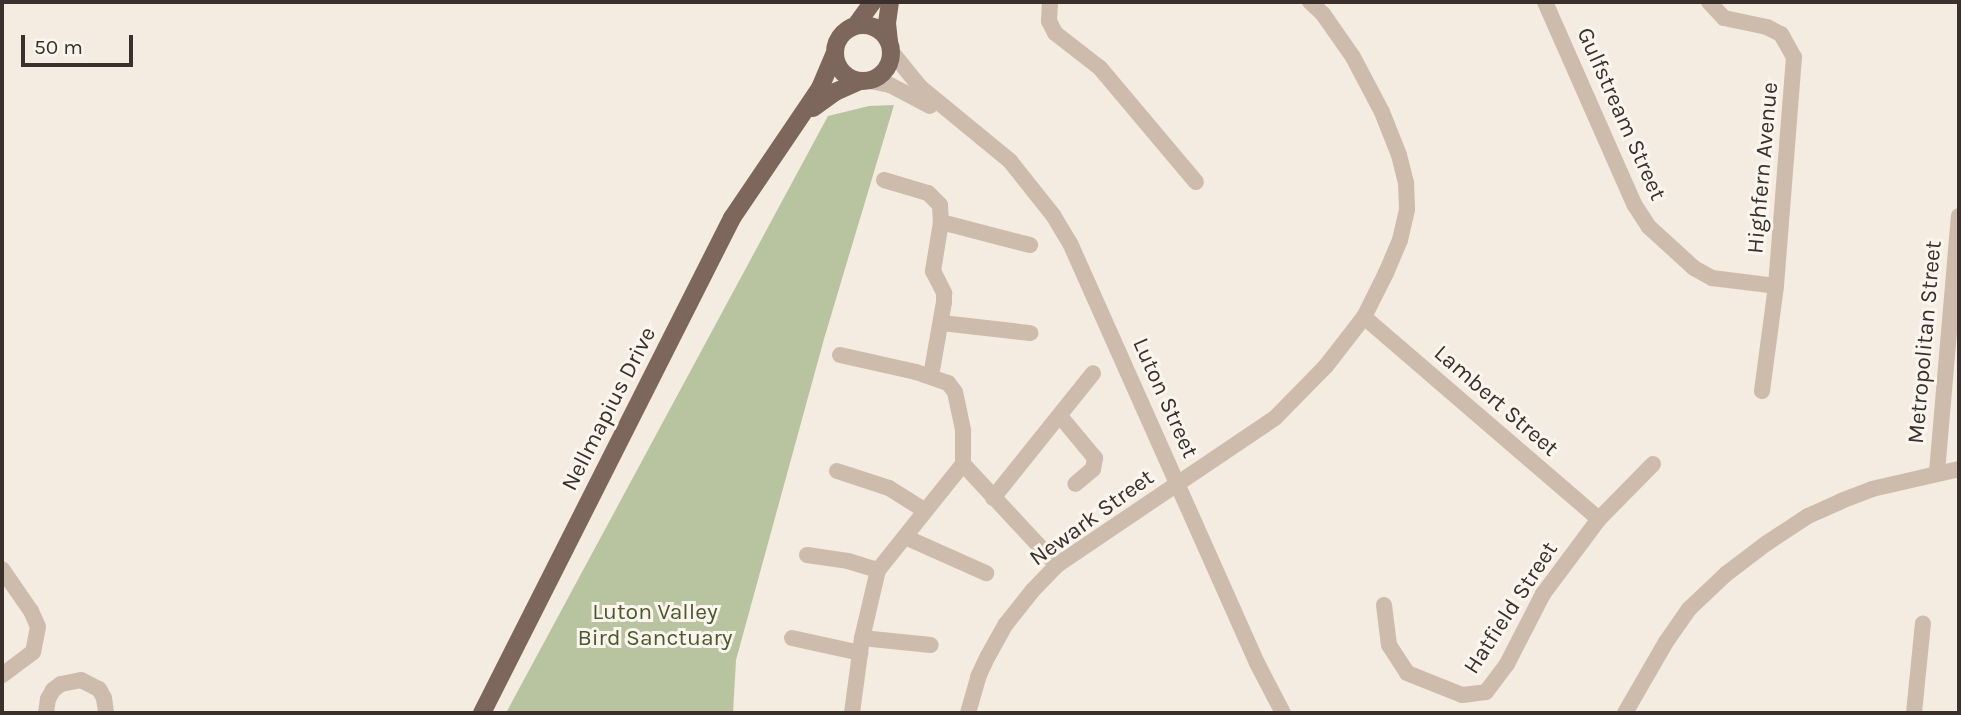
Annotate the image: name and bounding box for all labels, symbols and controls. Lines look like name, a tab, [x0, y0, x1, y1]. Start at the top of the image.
scale bar	[24, 21, 136, 65]
street label: Gulfstream Street	[1571, 23, 1671, 205]
text: 50 m	[34, 35, 83, 59]
street label: Highfern Avenue	[1742, 81, 1784, 255]
street label: Metropolitan Street	[1902, 239, 1948, 445]
street label: Nellmapius Drive	[556, 323, 662, 495]
street label: Luton Street	[1126, 334, 1204, 462]
street label: Lambert Street	[1428, 339, 1564, 463]
street label: Newark Street	[1025, 464, 1159, 572]
street label: Hatfield Street	[1458, 537, 1564, 679]
park label: Luton Valley Bird Sanctuary	[577, 598, 733, 652]

